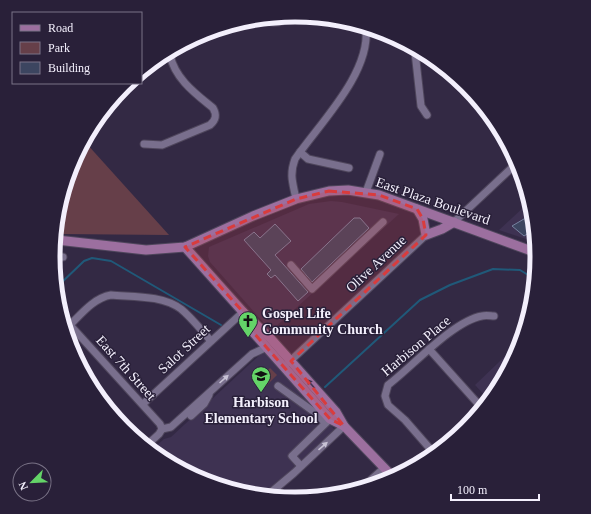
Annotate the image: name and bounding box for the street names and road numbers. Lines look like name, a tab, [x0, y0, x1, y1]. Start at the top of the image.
street label: East Plaza Boulevard	[374, 174, 492, 228]
street label: Olive Avenue	[343, 232, 409, 296]
street label: Harbison Place	[379, 313, 453, 379]
street label: Salot Street	[155, 321, 213, 377]
street label: East 7th Street	[93, 333, 159, 403]

